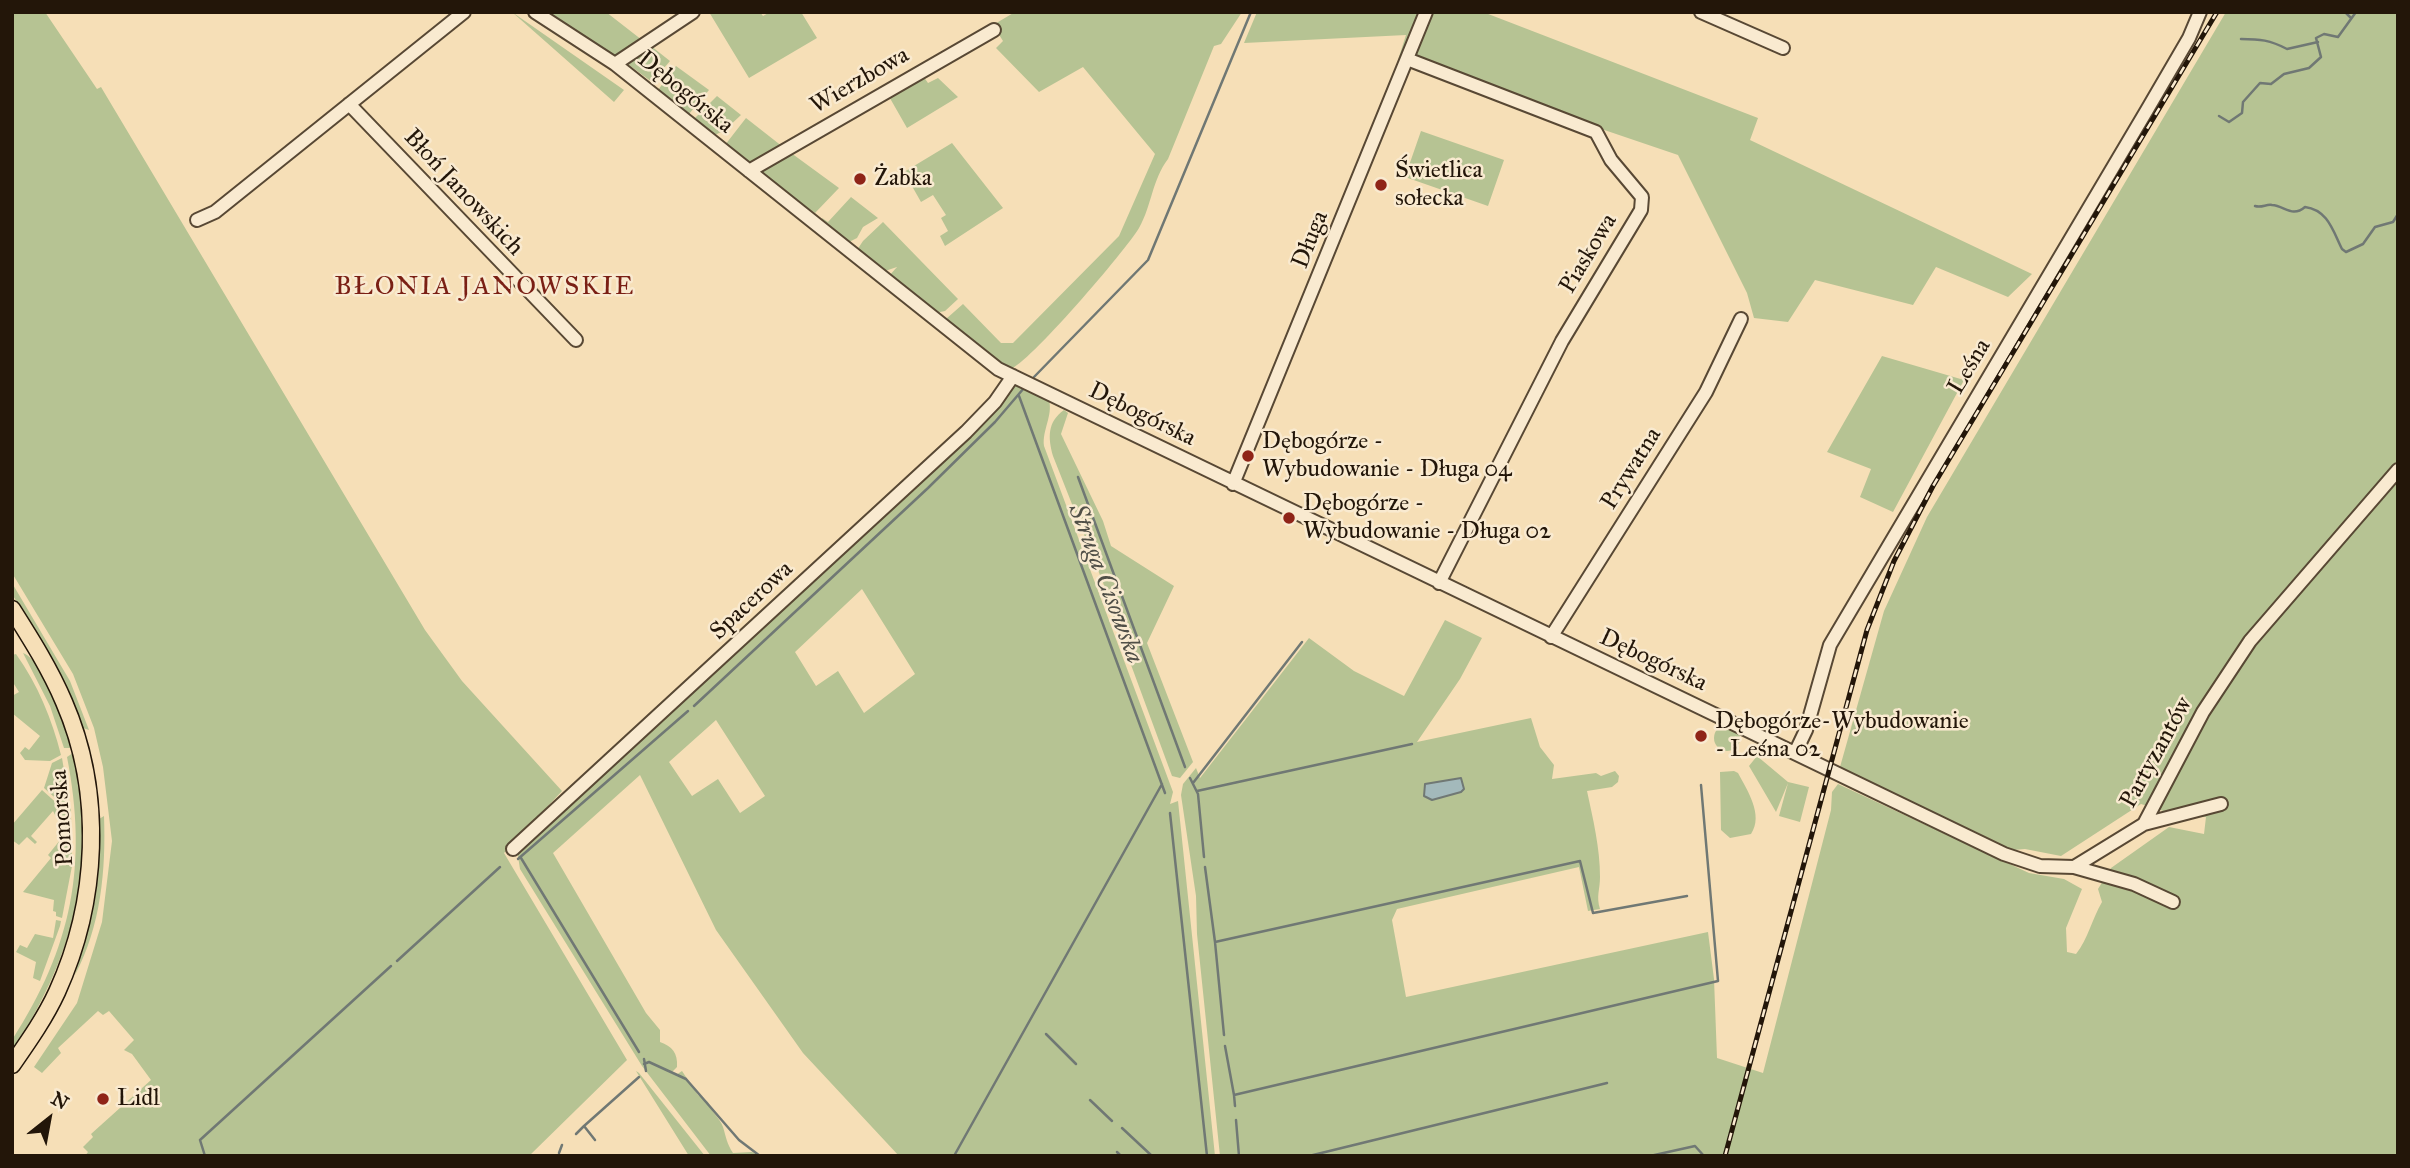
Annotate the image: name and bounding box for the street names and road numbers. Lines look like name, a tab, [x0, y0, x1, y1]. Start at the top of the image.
street label: Wierzbowa	[806, 41, 914, 121]
street label: Dębogórska	[631, 46, 739, 140]
street label: Błoń Janowskich	[397, 124, 529, 262]
street label: Długa	[1287, 207, 1335, 273]
street label: Piaskowa	[1554, 209, 1624, 299]
street label: Leśna	[1942, 334, 1998, 400]
street label: Dębogórska	[1084, 377, 1200, 453]
street label: Prywatna	[1596, 423, 1668, 515]
street label: Spacerowa	[705, 555, 799, 647]
street label: Dębogórska	[1595, 624, 1711, 698]
street label: Partyzantów	[2115, 692, 2199, 814]
street label: Pomorska	[45, 769, 81, 867]

